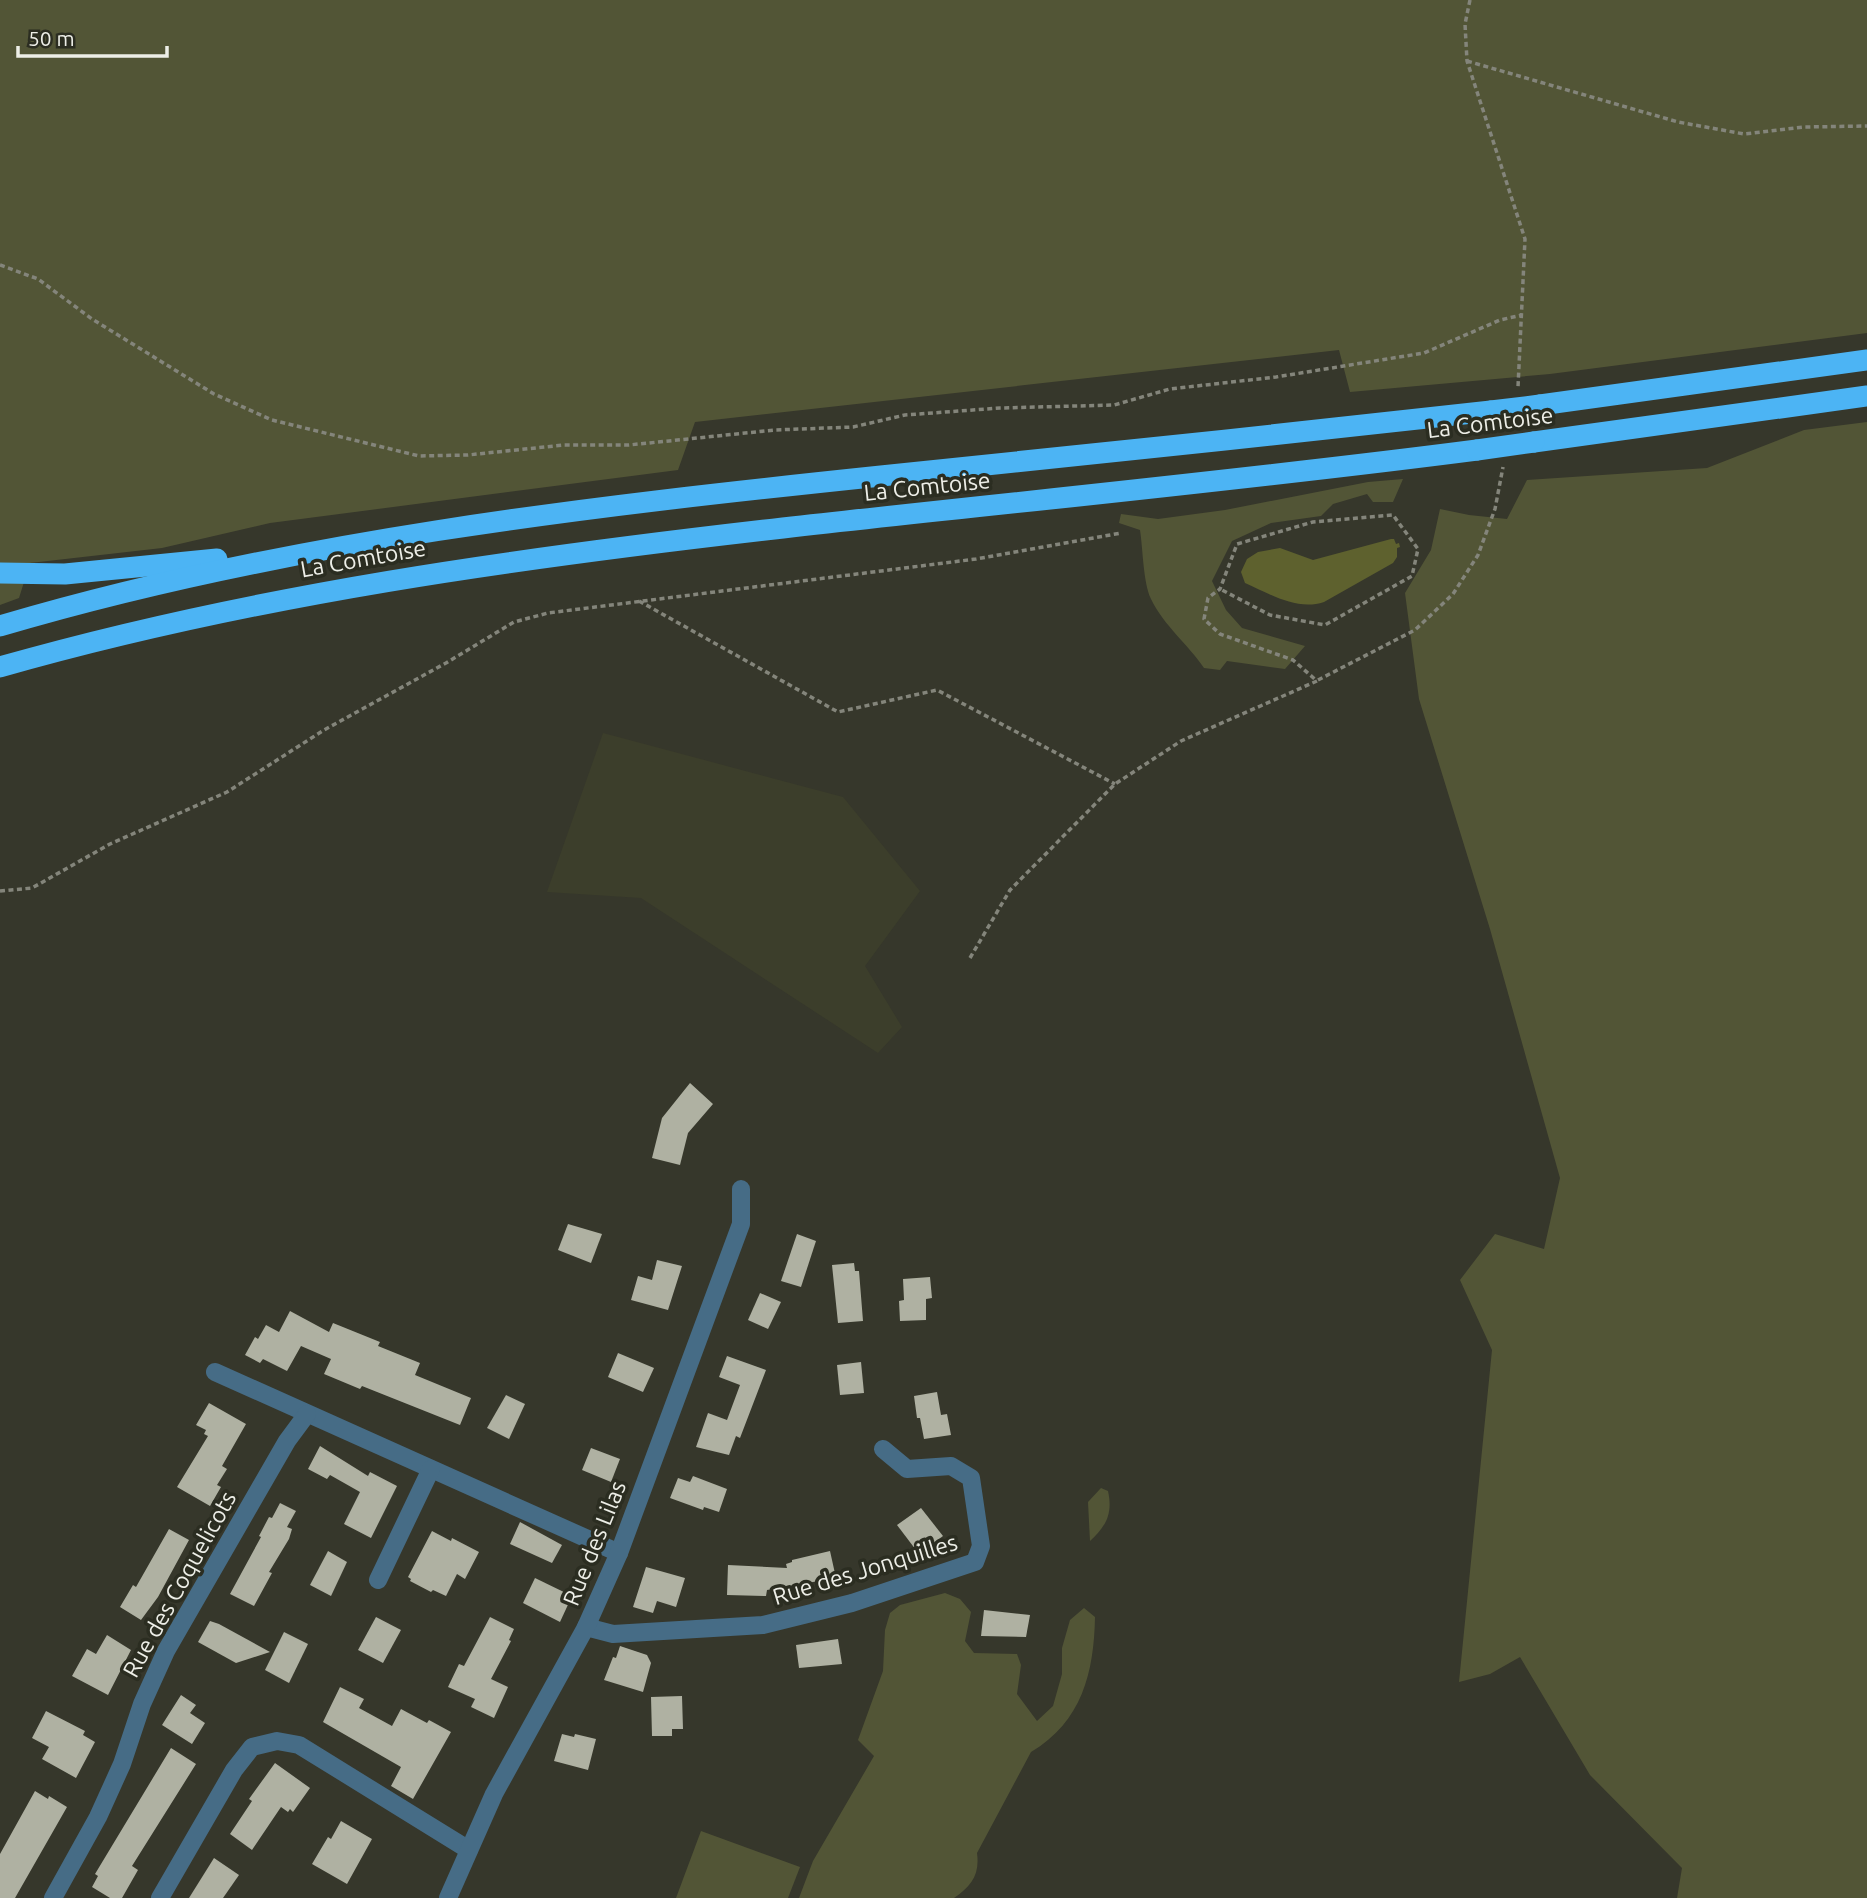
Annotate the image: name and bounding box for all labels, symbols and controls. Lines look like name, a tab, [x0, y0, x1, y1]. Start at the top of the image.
scale bar	[18, 14, 166, 58]
text: 50 m	[28, 26, 75, 50]
street label: La Comtoise	[1425, 402, 1555, 442]
street label: La Comtoise	[863, 467, 991, 505]
street label: La Comtoise	[298, 535, 428, 581]
street label: Rue des Lilas	[558, 1477, 630, 1609]
street label: Rue des Coquelicots	[118, 1487, 240, 1681]
street label: Rue des Jonquilles	[770, 1529, 960, 1609]

